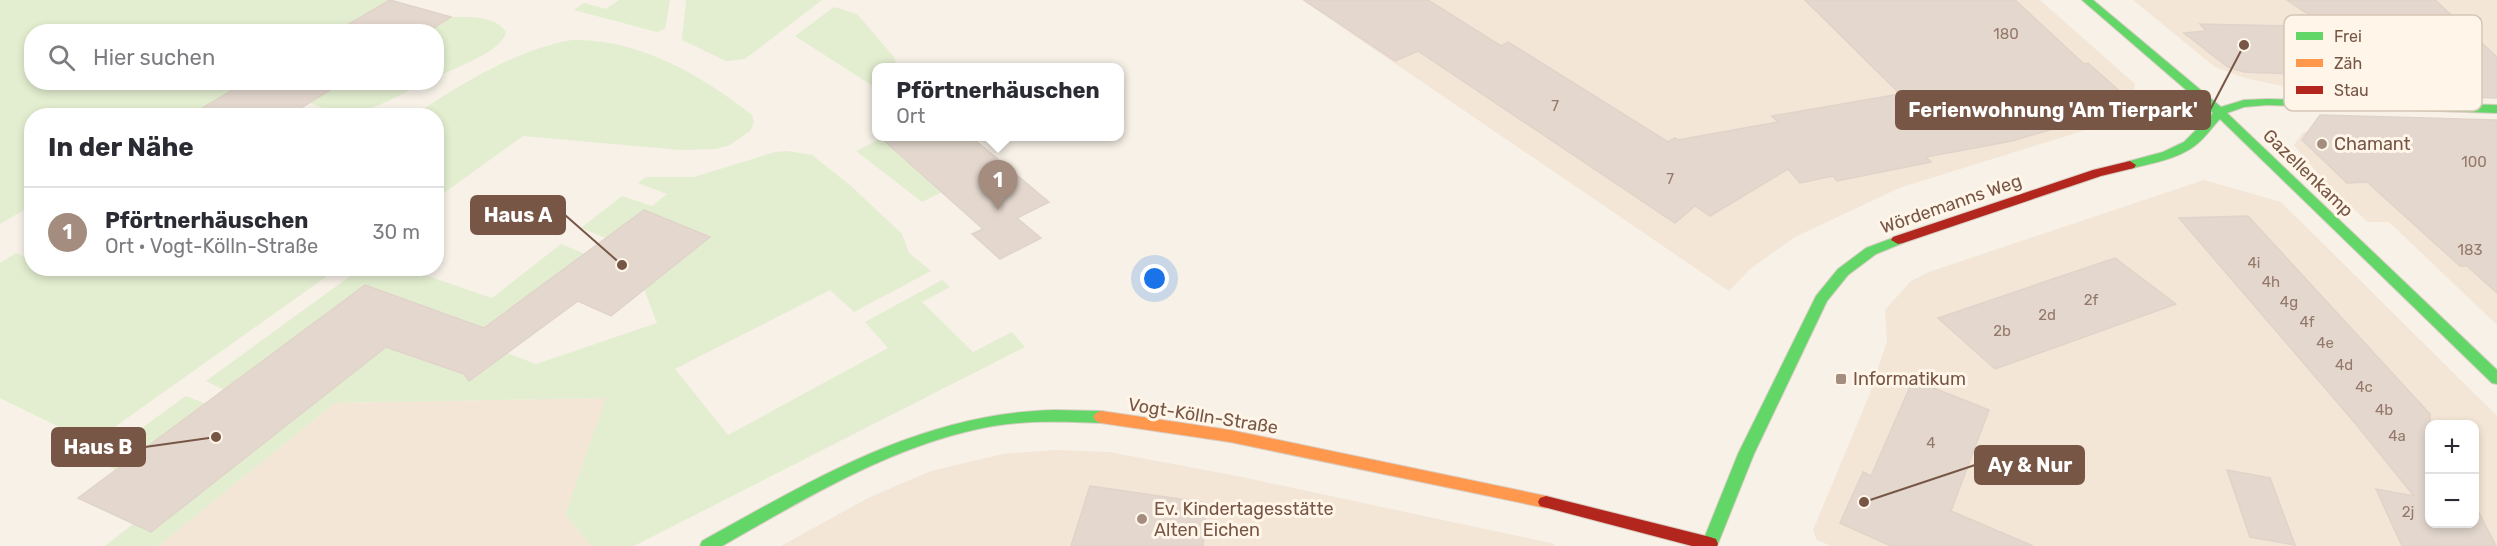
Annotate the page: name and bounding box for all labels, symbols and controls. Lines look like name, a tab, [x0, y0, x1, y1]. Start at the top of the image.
legend	[2284, 15, 2482, 111]
search box	[24, 24, 444, 90]
house number: 180	[1993, 25, 2019, 43]
text: Frei	[2334, 27, 2362, 46]
icon: search	[45, 41, 78, 74]
text: Hier suchen	[93, 44, 215, 71]
text: Zäh	[2334, 54, 2362, 73]
popup	[872, 63, 1124, 141]
text: Pförtnerhäuschen	[896, 77, 1100, 104]
text: Stau	[2334, 81, 2369, 100]
callout: Ferienwohnung 'Am Tierpark'	[1896, 91, 2210, 129]
house number: 7	[1551, 97, 1559, 115]
text: Ferienwohnung 'Am Tierpark'	[1908, 98, 2198, 122]
text: Ort	[896, 104, 925, 128]
street label: Gazellenkamp	[2258, 125, 2358, 221]
text: In der Nähe	[48, 132, 194, 163]
place label: Chamant	[2334, 133, 2411, 155]
marker: Chamant	[2315, 137, 2329, 151]
house number: 100	[2461, 153, 2487, 171]
pin: 1	[978, 160, 1018, 210]
house number: 7	[1666, 170, 1674, 188]
street label: Wördemanns Weg	[1878, 170, 2024, 238]
callout: Haus A	[471, 196, 565, 234]
text: Haus A	[484, 203, 553, 227]
text: Pförtnerhäuschen	[105, 207, 308, 234]
text: 1	[63, 220, 72, 244]
text: 30 m	[373, 220, 420, 244]
text: Ort · Vogt-Kölln-Straße	[105, 234, 318, 258]
house number: 183	[2458, 241, 2482, 259]
house number: 4i	[2248, 254, 2260, 272]
your location	[1140, 264, 1169, 293]
house number: 4h	[2262, 273, 2280, 291]
house number: 2f	[2084, 291, 2099, 309]
house number: 4g	[2280, 293, 2298, 311]
house number: 2d	[2038, 306, 2056, 324]
house number: 4f	[2299, 313, 2315, 331]
house number: 2b	[1993, 322, 2011, 340]
house number: 4e	[2316, 334, 2334, 352]
house number: 4d	[2335, 356, 2353, 374]
place label: Informatikum	[1853, 368, 1966, 390]
marker: Informatikum	[1834, 372, 1848, 386]
house number: 4c	[2355, 378, 2373, 396]
street label: Vogt-Kölln-Straße	[1126, 393, 1280, 439]
house number: 4b	[2375, 401, 2393, 419]
map controls	[2425, 420, 2479, 528]
button: +	[2425, 420, 2479, 474]
house number: 4a	[2388, 427, 2406, 445]
callout: Haus B	[52, 428, 145, 466]
house number: 4	[1926, 434, 1936, 452]
text: Haus B	[64, 435, 132, 459]
callout: Ay & Nur	[1975, 446, 2084, 484]
text: Ay & Nur	[1988, 453, 2072, 477]
button: −	[2425, 474, 2479, 528]
place label: Ev. Kindertagesstätte Alten Eichen	[1154, 498, 1334, 541]
house number: 2j	[2402, 503, 2414, 521]
marker: Ev. Kindertagesstätte Alten Eichen	[1135, 512, 1149, 526]

